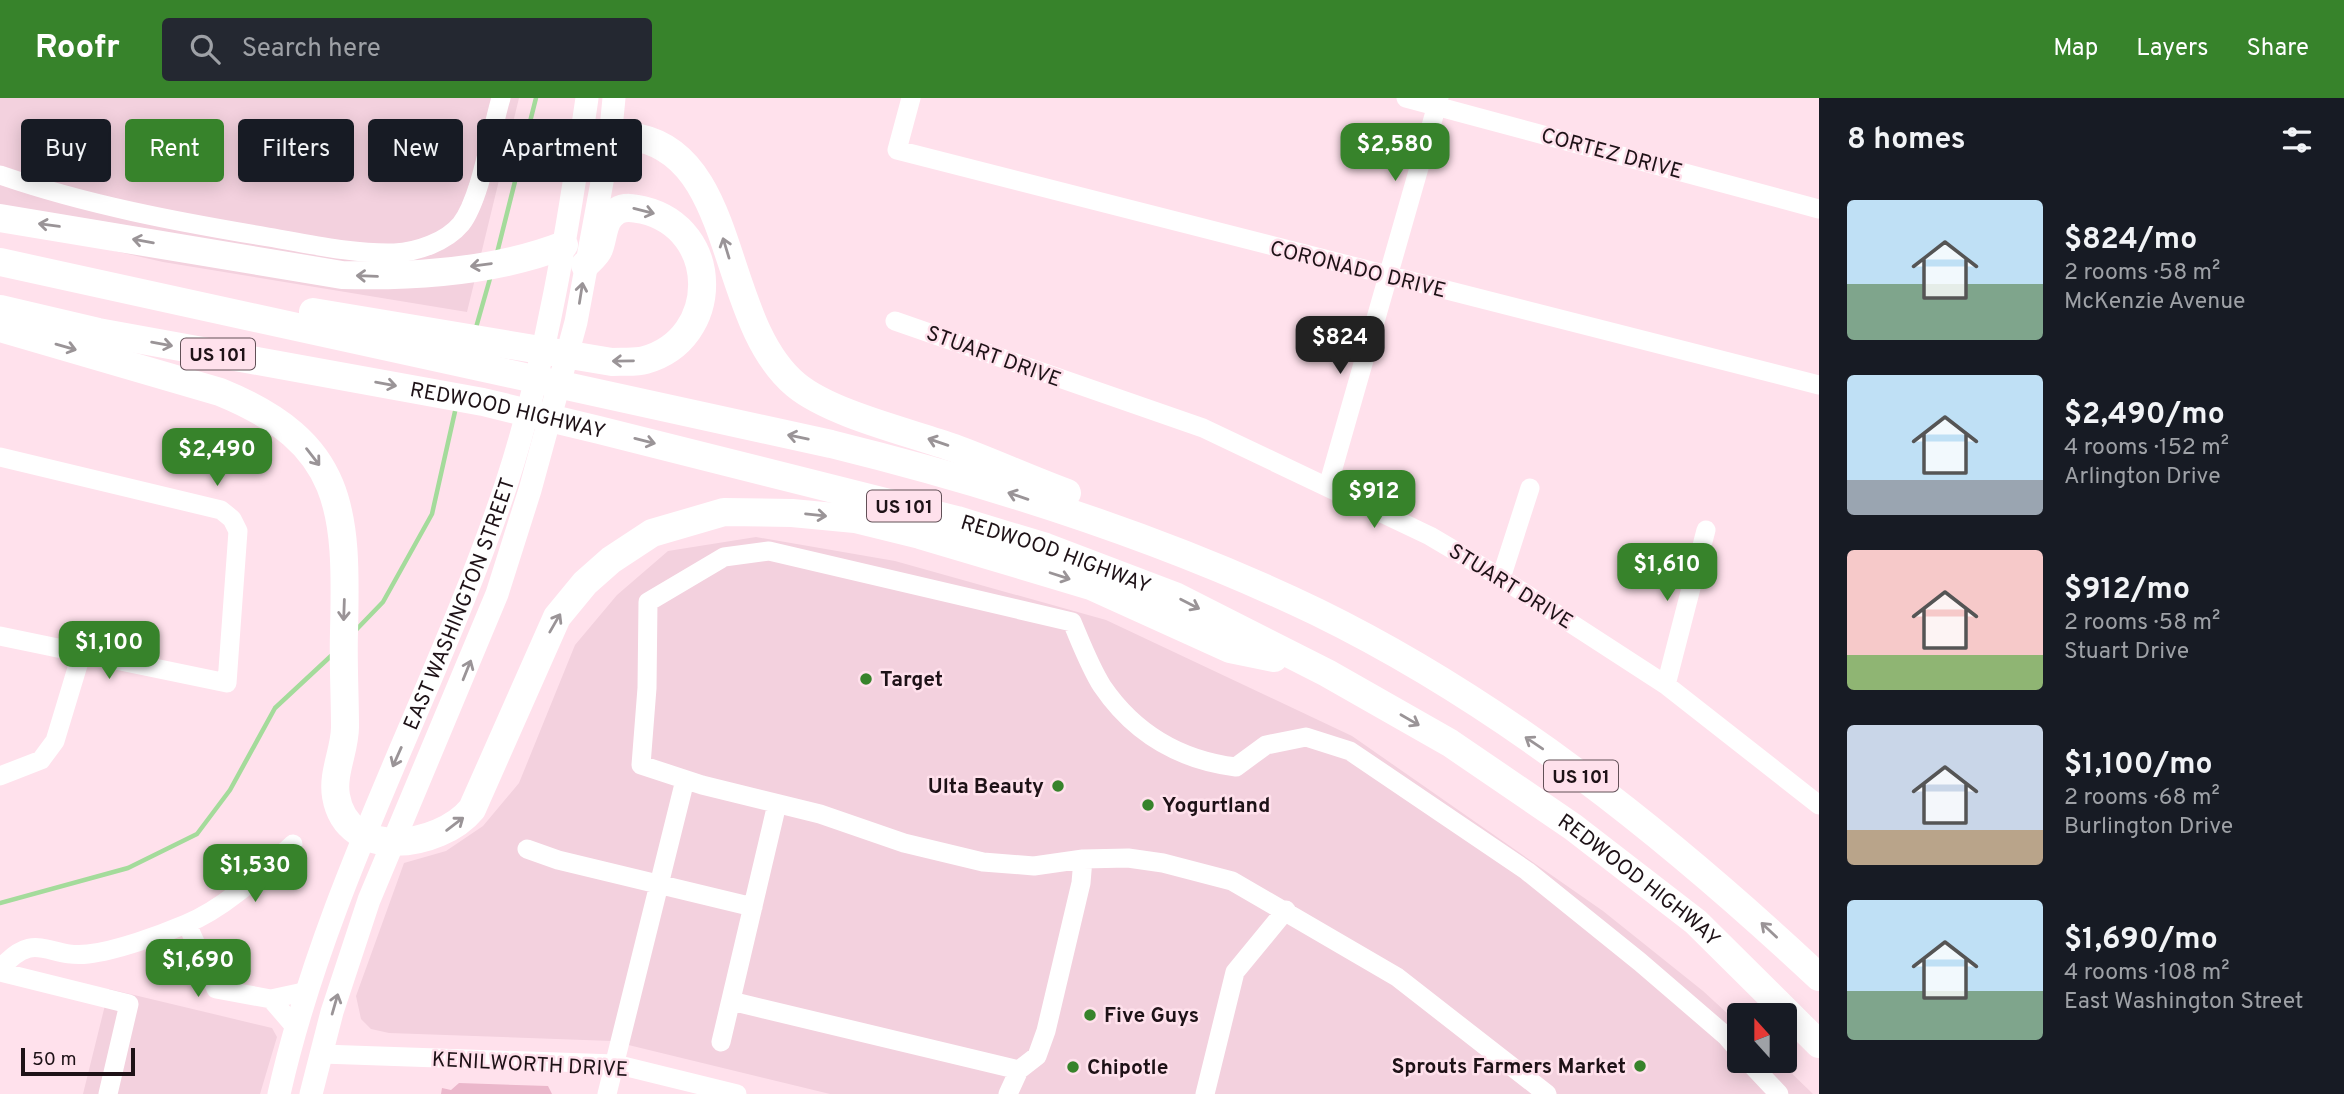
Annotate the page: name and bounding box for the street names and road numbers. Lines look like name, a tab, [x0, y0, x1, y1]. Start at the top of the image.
street label: CORTEZ DRIVE	[1538, 123, 1685, 186]
street label: CORONADO DRIVE	[1267, 236, 1448, 305]
street label: STUART DRIVE	[922, 320, 1065, 394]
road number: US 101	[181, 338, 255, 370]
street label: REDWOOD HIGHWAY	[408, 377, 608, 446]
street label: EAST WASHINGTON STREET	[398, 475, 522, 735]
road number: US 101	[867, 490, 941, 522]
street label: REDWOOD HIGHWAY	[957, 510, 1154, 601]
street label: STUART DRIVE	[1443, 538, 1577, 636]
road number: US 101	[1544, 761, 1618, 792]
street label: REDWOOD HIGHWAY	[1552, 809, 1725, 953]
street label: KENILWORTH DRIVE	[431, 1047, 629, 1084]

